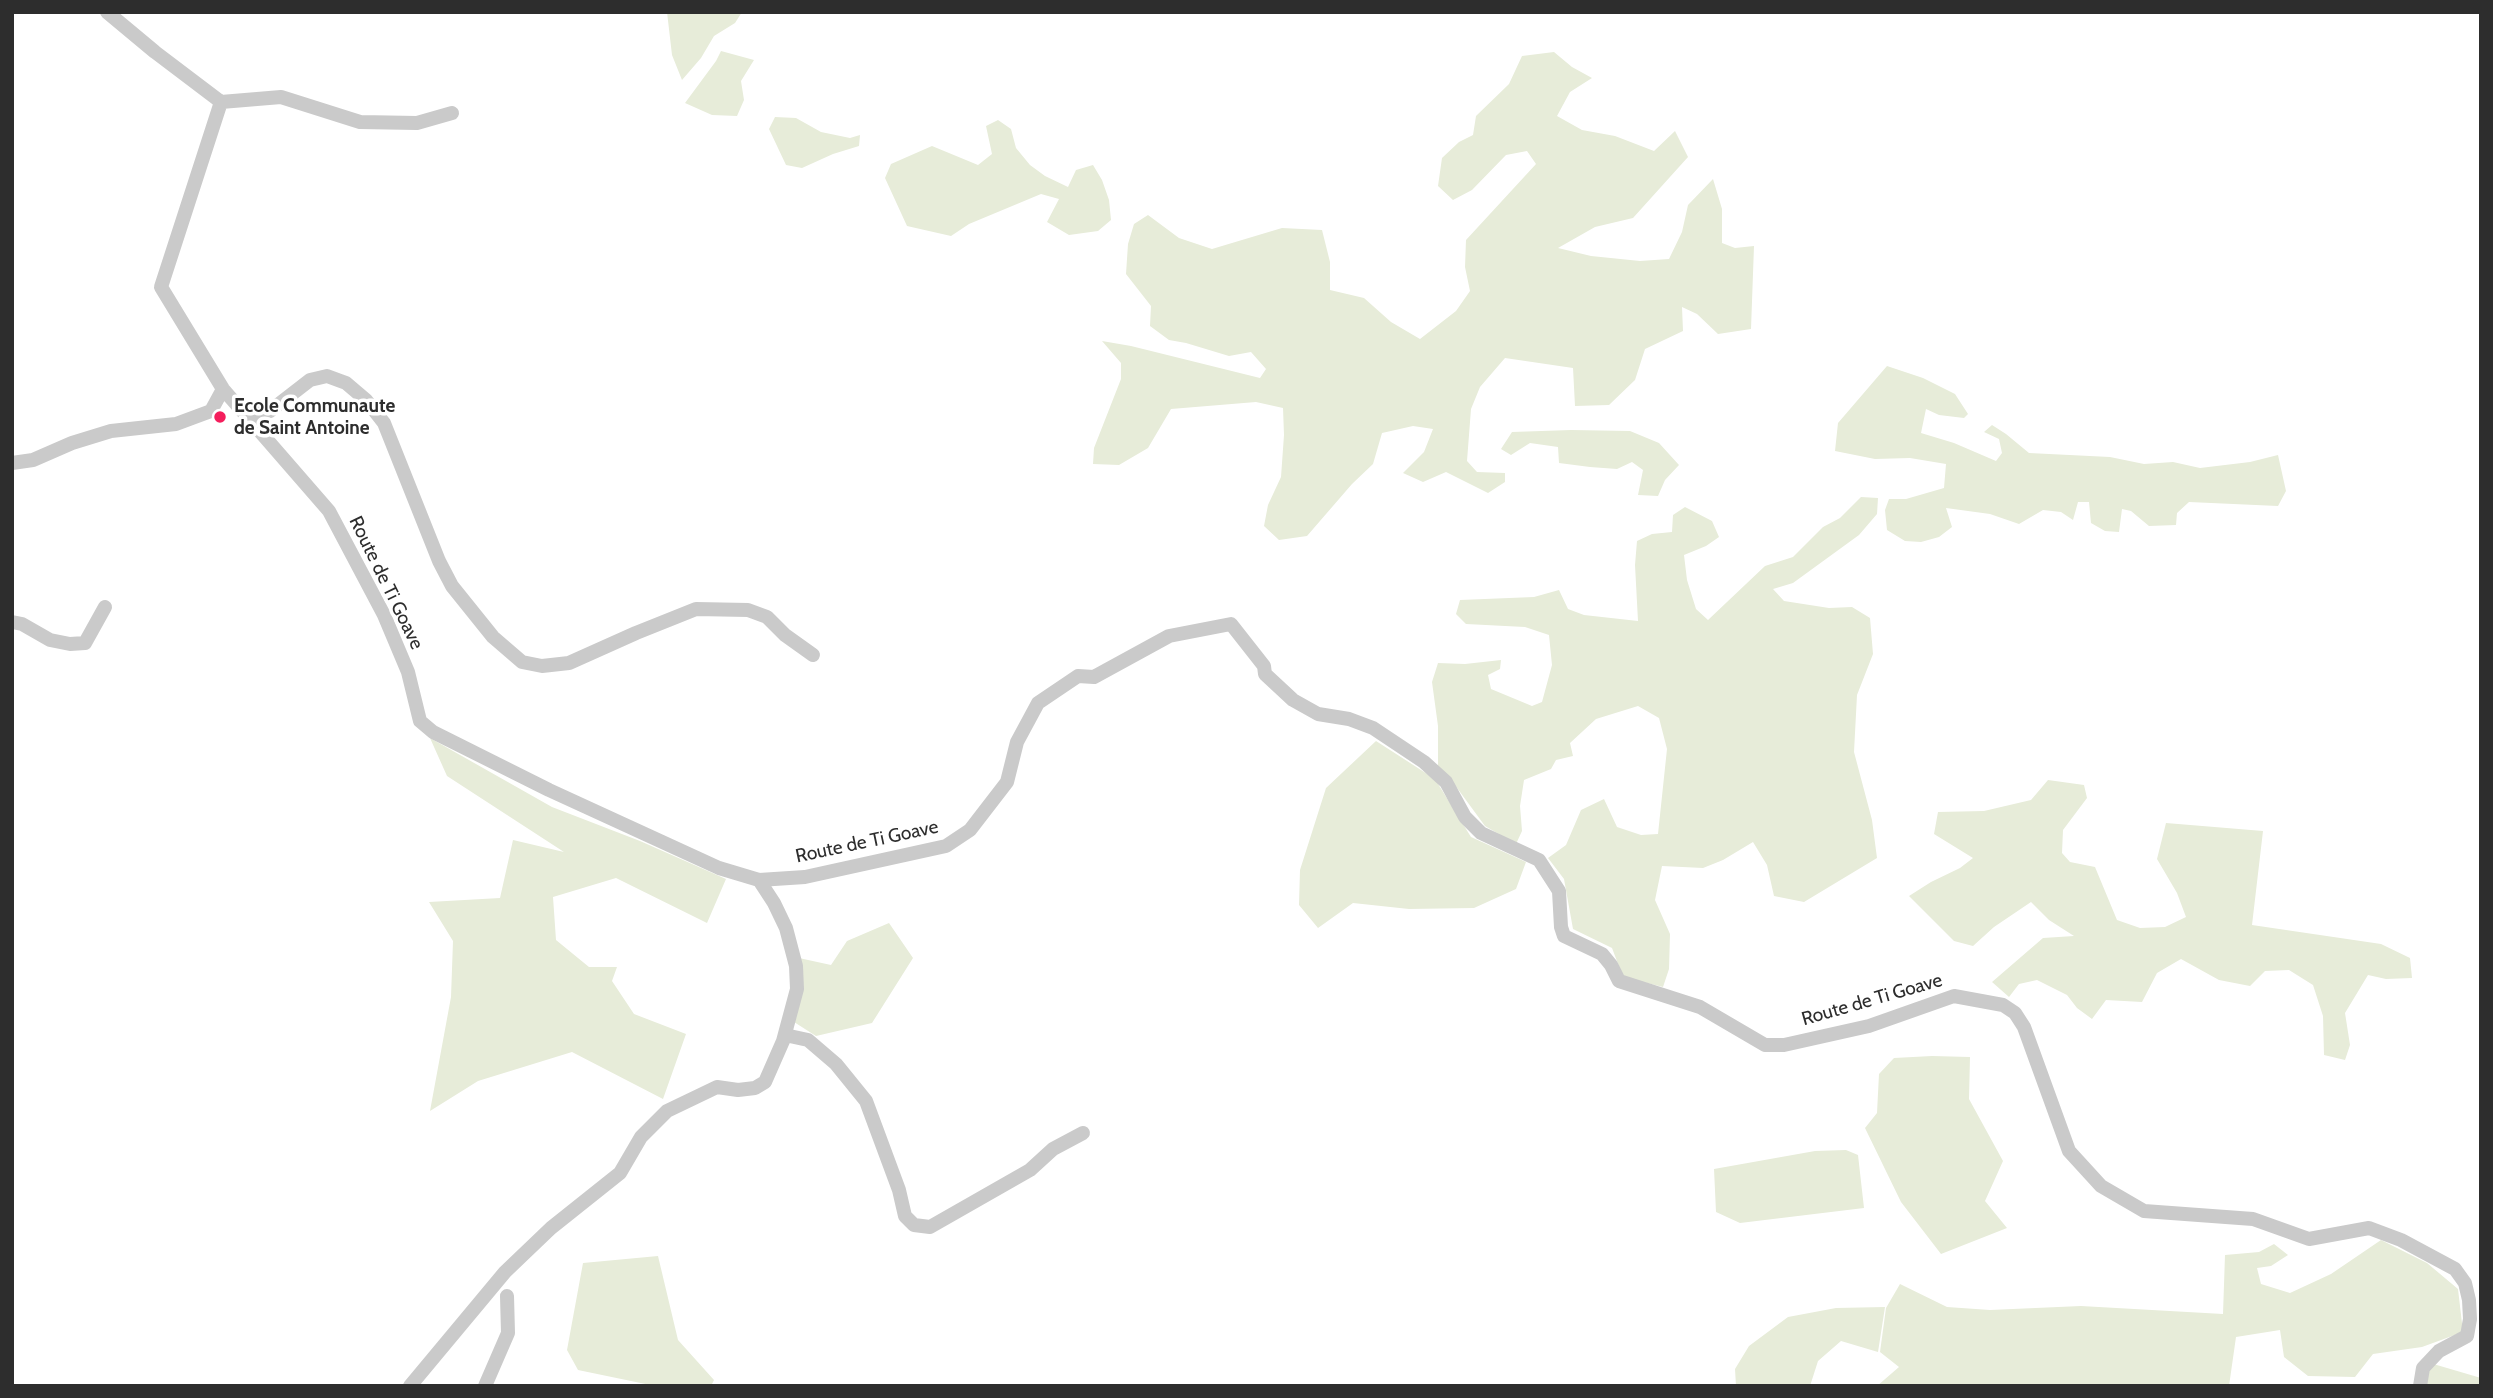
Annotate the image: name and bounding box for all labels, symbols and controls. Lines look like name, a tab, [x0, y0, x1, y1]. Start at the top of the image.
place label: Ecole Communaute de Saint Antoine	[234, 395, 395, 439]
marker: Ecole Communaute de Saint Antoine	[212, 409, 228, 425]
street label: Route de Ti Goave	[344, 513, 428, 653]
street label: Route de Ti Goave	[793, 816, 941, 868]
street label: Route de Ti Goave	[1799, 969, 1945, 1031]

